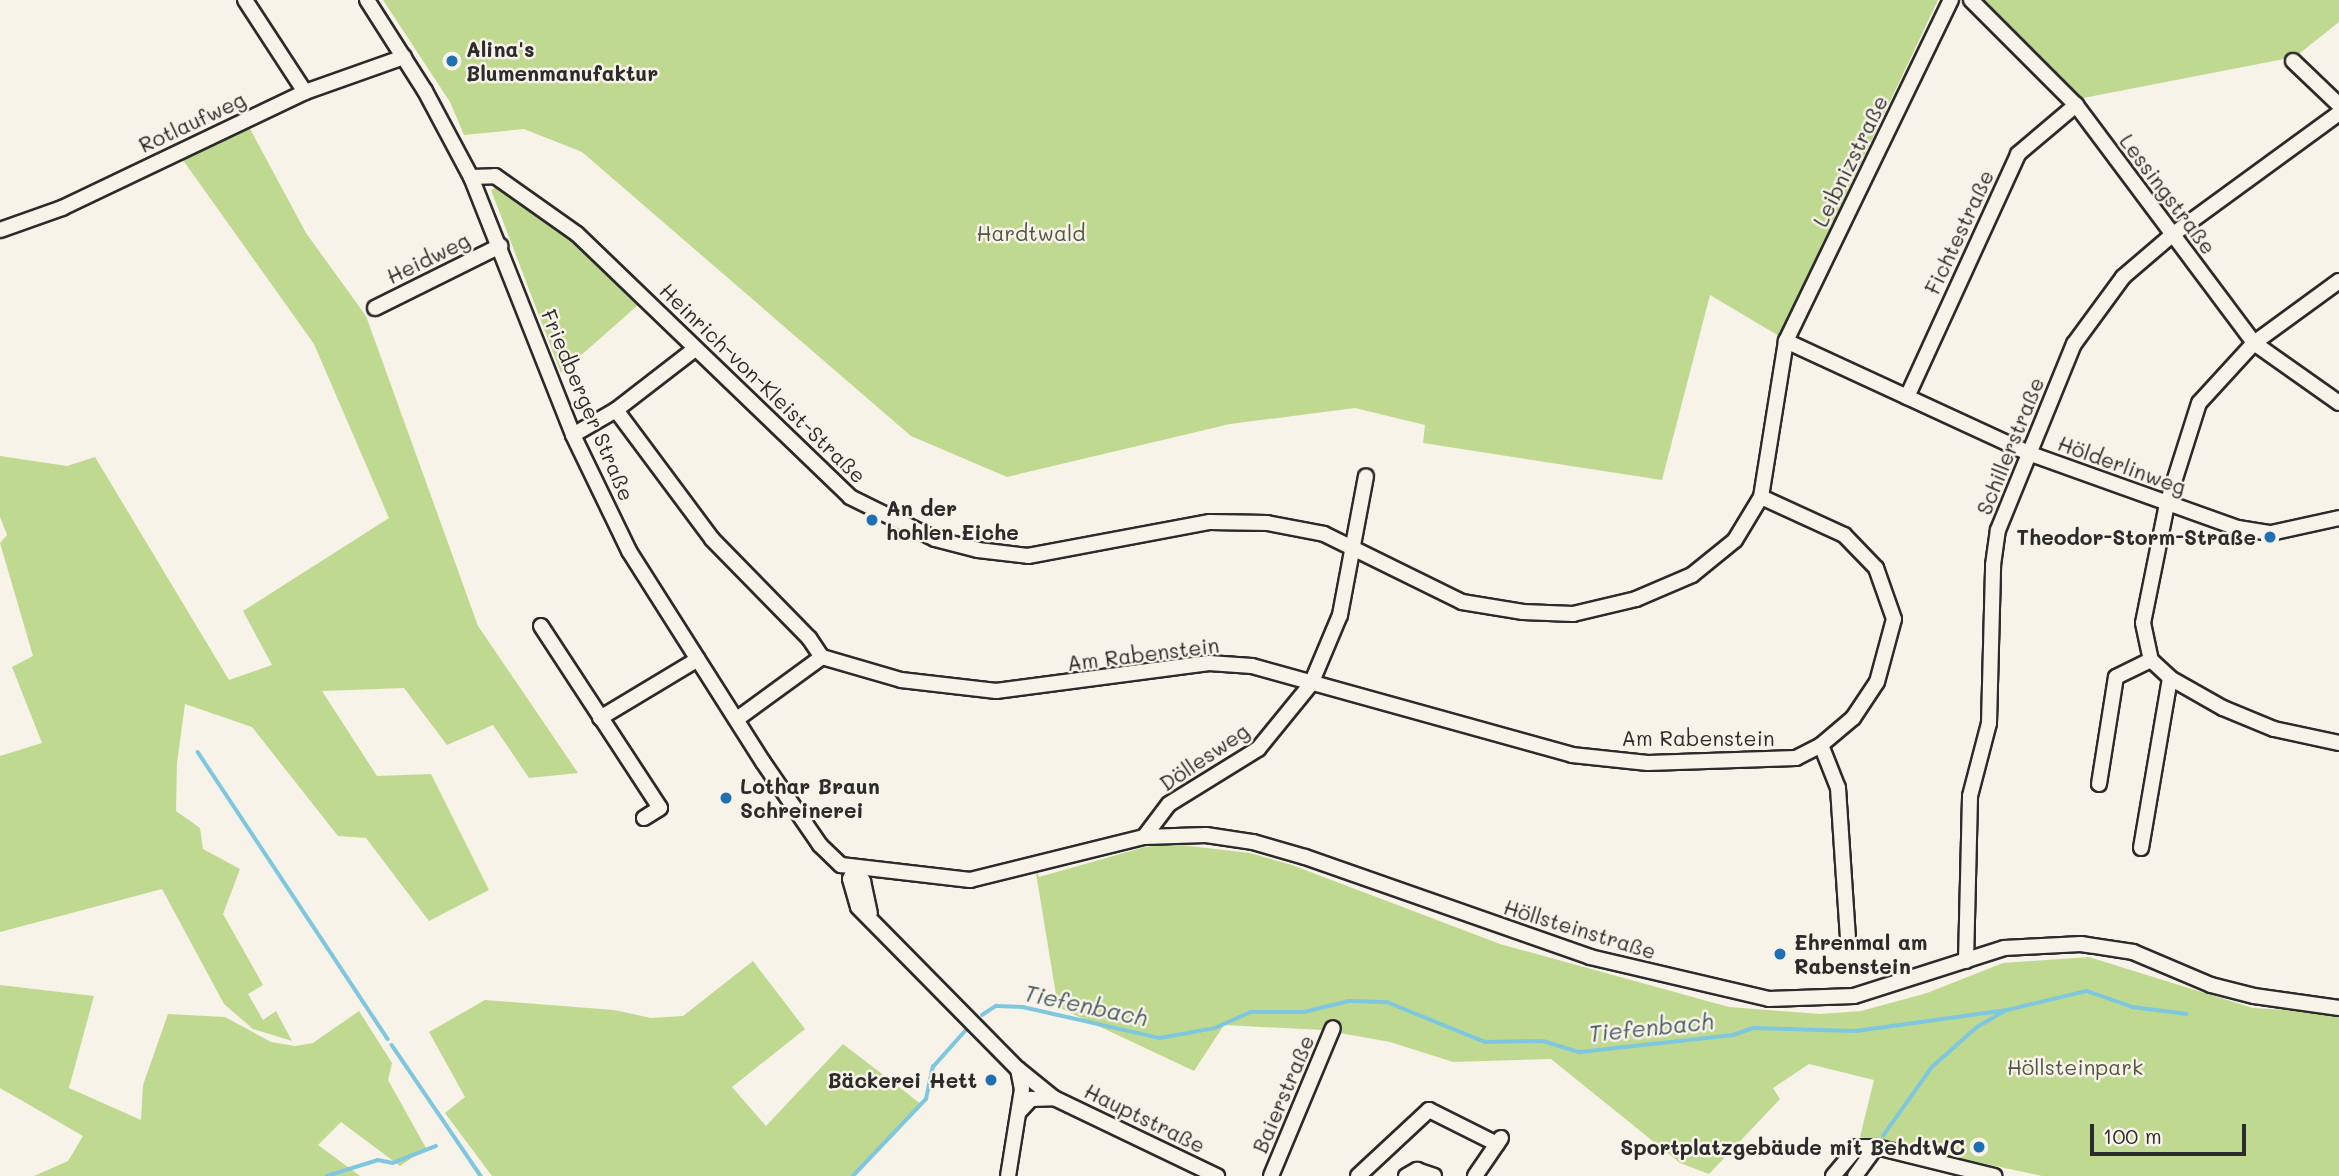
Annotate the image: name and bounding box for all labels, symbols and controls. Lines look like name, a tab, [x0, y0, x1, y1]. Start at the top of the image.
place label: Alina's Blumenmanufaktur	[466, 36, 658, 86]
marker: Alina's Blumenmanufaktur	[444, 53, 460, 69]
street label: Rotlaufweg	[135, 86, 249, 158]
street label: Leibnizstraße	[1807, 91, 1893, 231]
street label: Lessingstraße	[2115, 129, 2221, 259]
street label: Fichtestraße	[1919, 166, 1999, 298]
park label: Hardtwald	[976, 220, 1086, 246]
street label: Heidweg	[382, 227, 474, 289]
street label: Heinrich-von-Kleist-Straße	[655, 278, 871, 488]
street label: Friedberger Straße	[536, 306, 640, 504]
street label: Schillerstraße	[1971, 374, 2049, 518]
street label: Hölderlinweg	[2055, 430, 2189, 500]
place label: An der hohlen Eiche	[886, 495, 1019, 545]
marker: An der hohlen Eiche	[864, 512, 880, 528]
place label: Theodor-Storm-Straße	[2017, 524, 2256, 550]
marker: Theodor-Storm-Straße	[2262, 529, 2278, 545]
street label: Am Rabenstein	[1066, 632, 1220, 676]
street label: Döllesweg	[1155, 718, 1253, 796]
street label: Am Rabenstein	[1621, 725, 1775, 751]
place label: Lothar Braun Schreinerei	[740, 773, 880, 823]
marker: Lothar Braun Schreinerei	[718, 790, 734, 806]
street label: Höllsteinstraße	[1501, 894, 1659, 964]
place label: Ehrenmal am Rabenstein	[1794, 929, 1928, 979]
marker: Ehrenmal am Rabenstein	[1772, 946, 1788, 962]
water label: Tiefenbach	[1022, 978, 1150, 1032]
water label: Tiefenbach	[1587, 1007, 1715, 1047]
street label: Baierstraße	[1247, 1031, 1319, 1157]
park label: Höllsteinpark	[2007, 1054, 2143, 1080]
place label: Bäckerei Hett	[827, 1067, 977, 1093]
marker: Bäckerei Hett	[983, 1072, 999, 1088]
street label: Hauptstraße	[1081, 1078, 1209, 1158]
scale bar	[2094, 1110, 2250, 1154]
text: 100 m	[2103, 1122, 2162, 1149]
place label: Sportplatzgebäude mit BehdtWC	[1620, 1134, 1965, 1160]
marker: Sportplatzgebäude mit BehdtWC	[1971, 1139, 1987, 1155]

